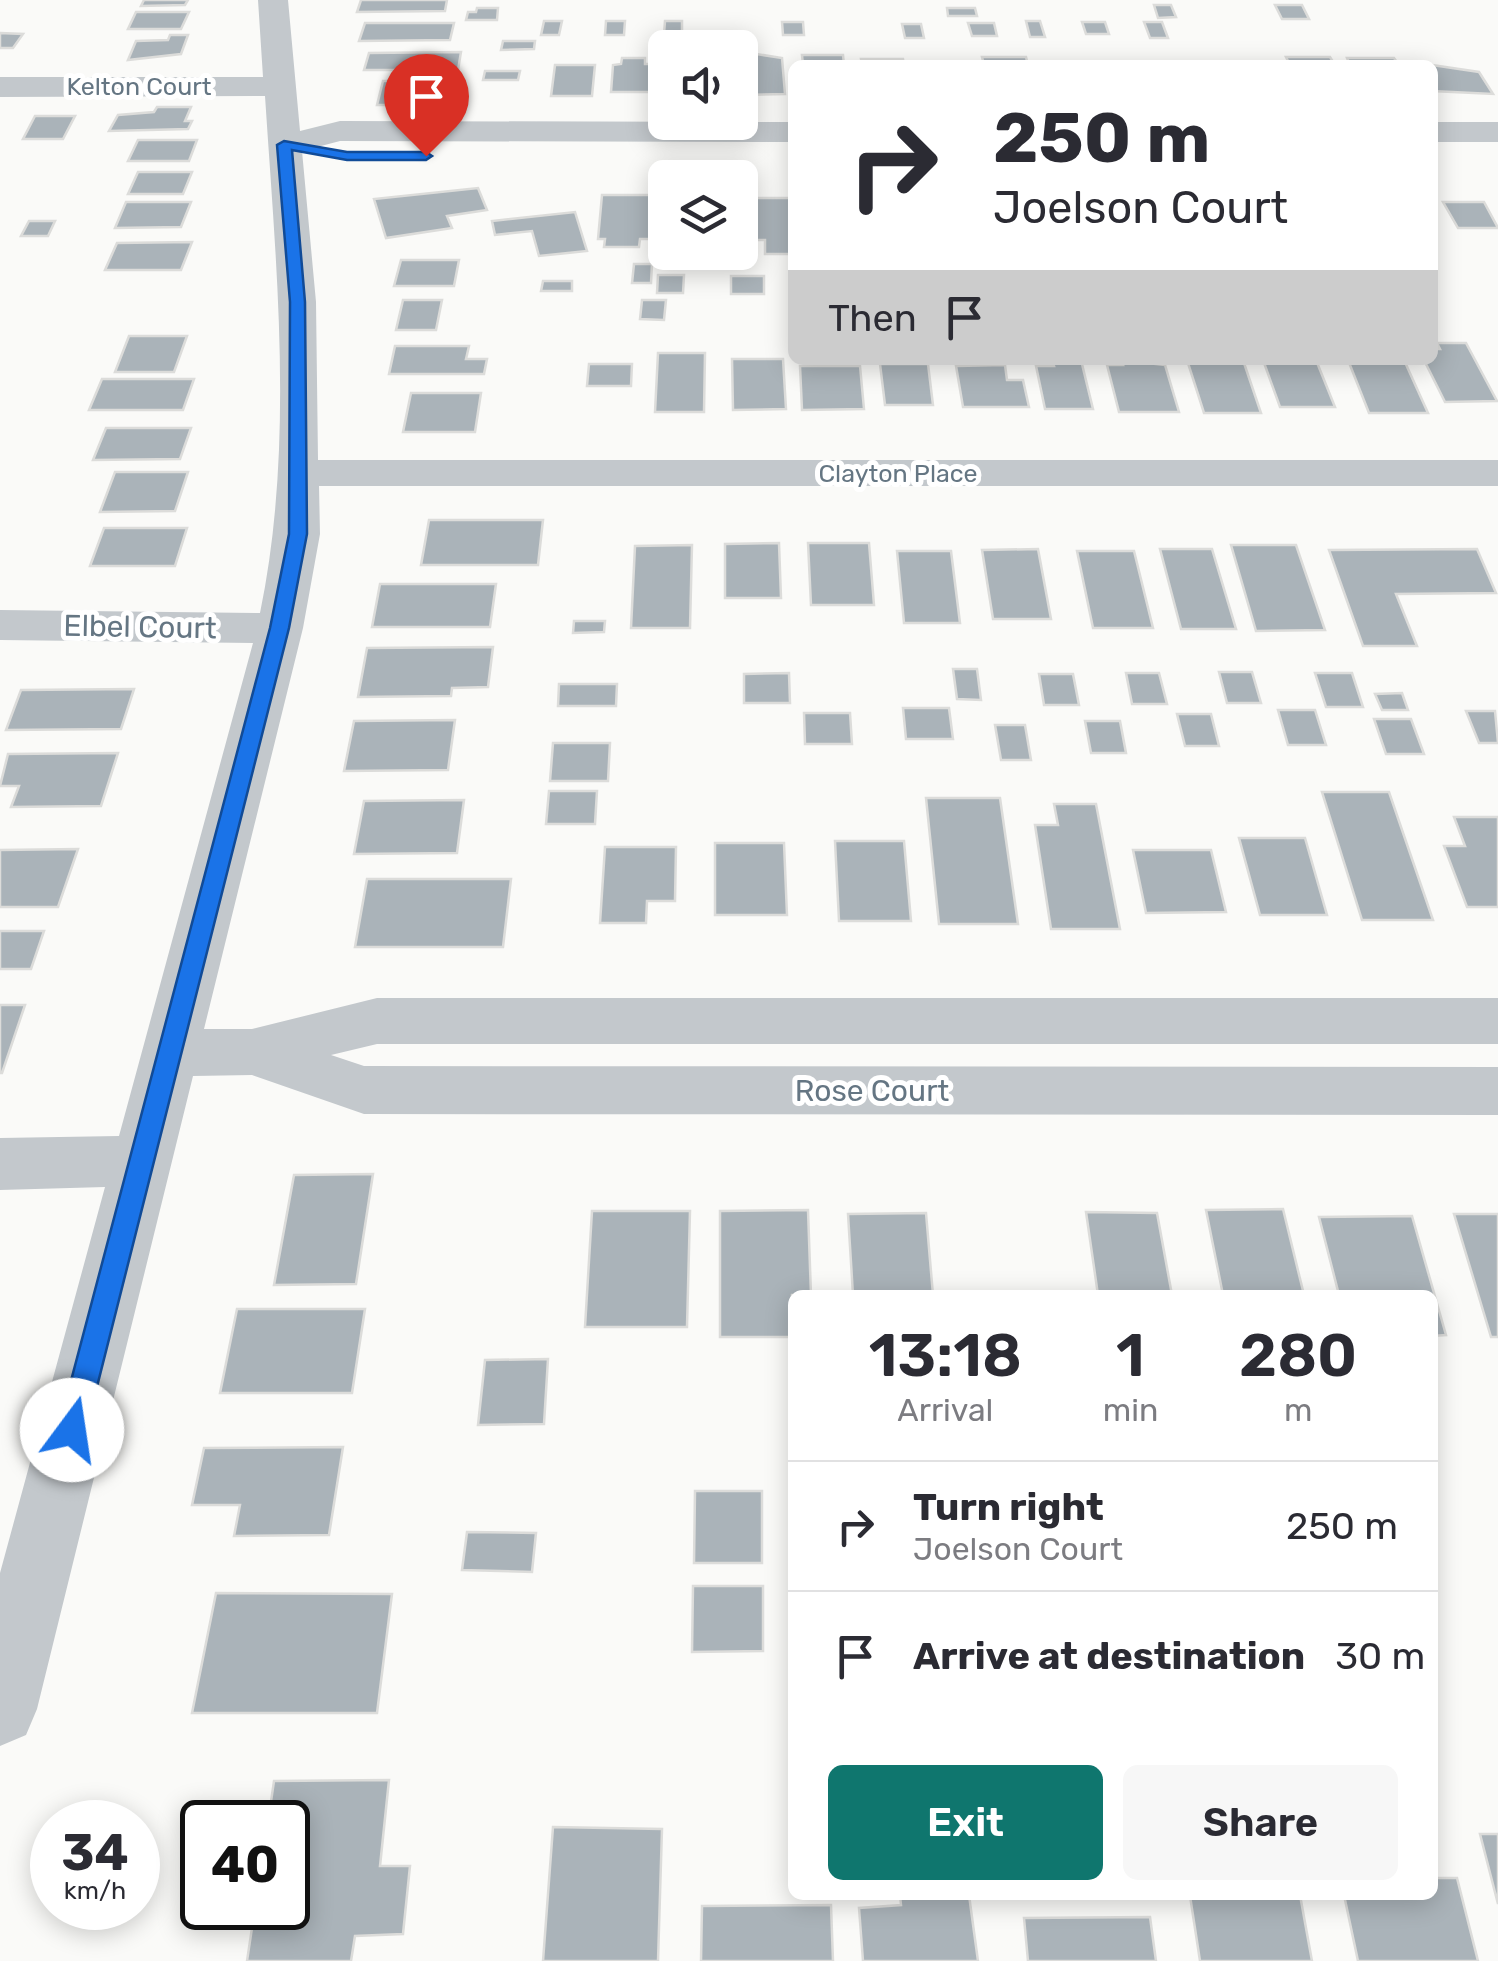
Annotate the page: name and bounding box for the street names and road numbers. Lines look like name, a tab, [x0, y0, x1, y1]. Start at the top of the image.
street label: Kelton Court	[66, 72, 212, 101]
street label: Clayton Place	[818, 459, 978, 488]
street label: Elbel Court	[63, 608, 217, 646]
street label: Rose Court	[795, 1073, 950, 1109]

